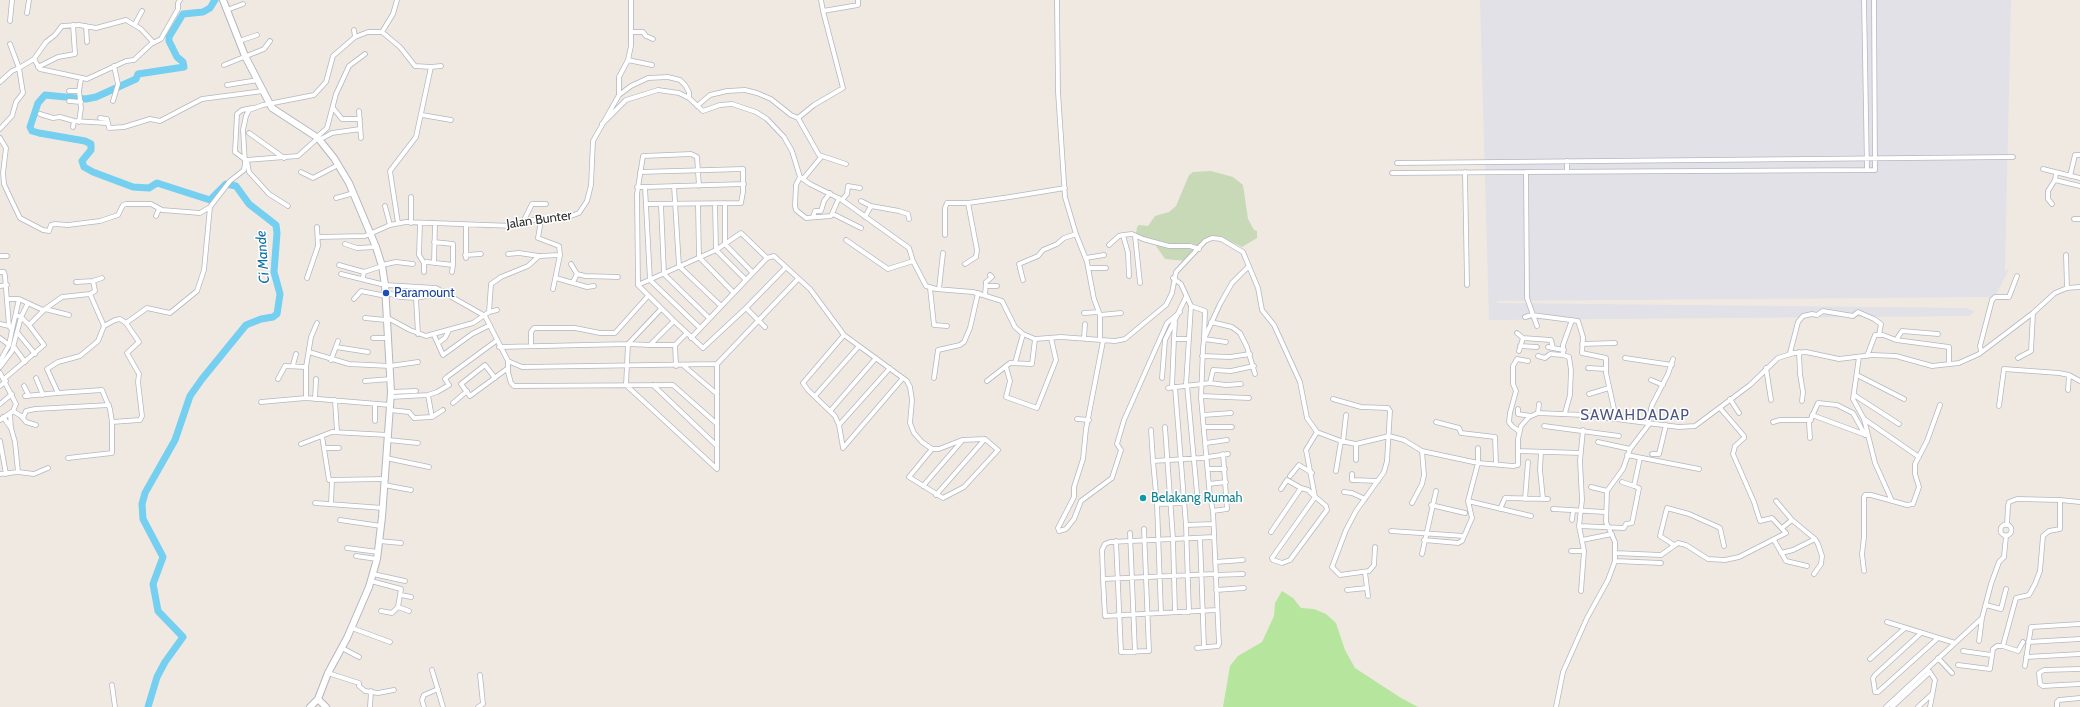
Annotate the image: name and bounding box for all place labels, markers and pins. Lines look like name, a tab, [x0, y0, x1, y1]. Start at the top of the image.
place label: Paramount	[394, 285, 455, 301]
marker: Paramount	[381, 288, 391, 298]
place label: Belakang Rumah	[1151, 490, 1243, 506]
marker: Belakang Rumah	[1138, 493, 1148, 503]

